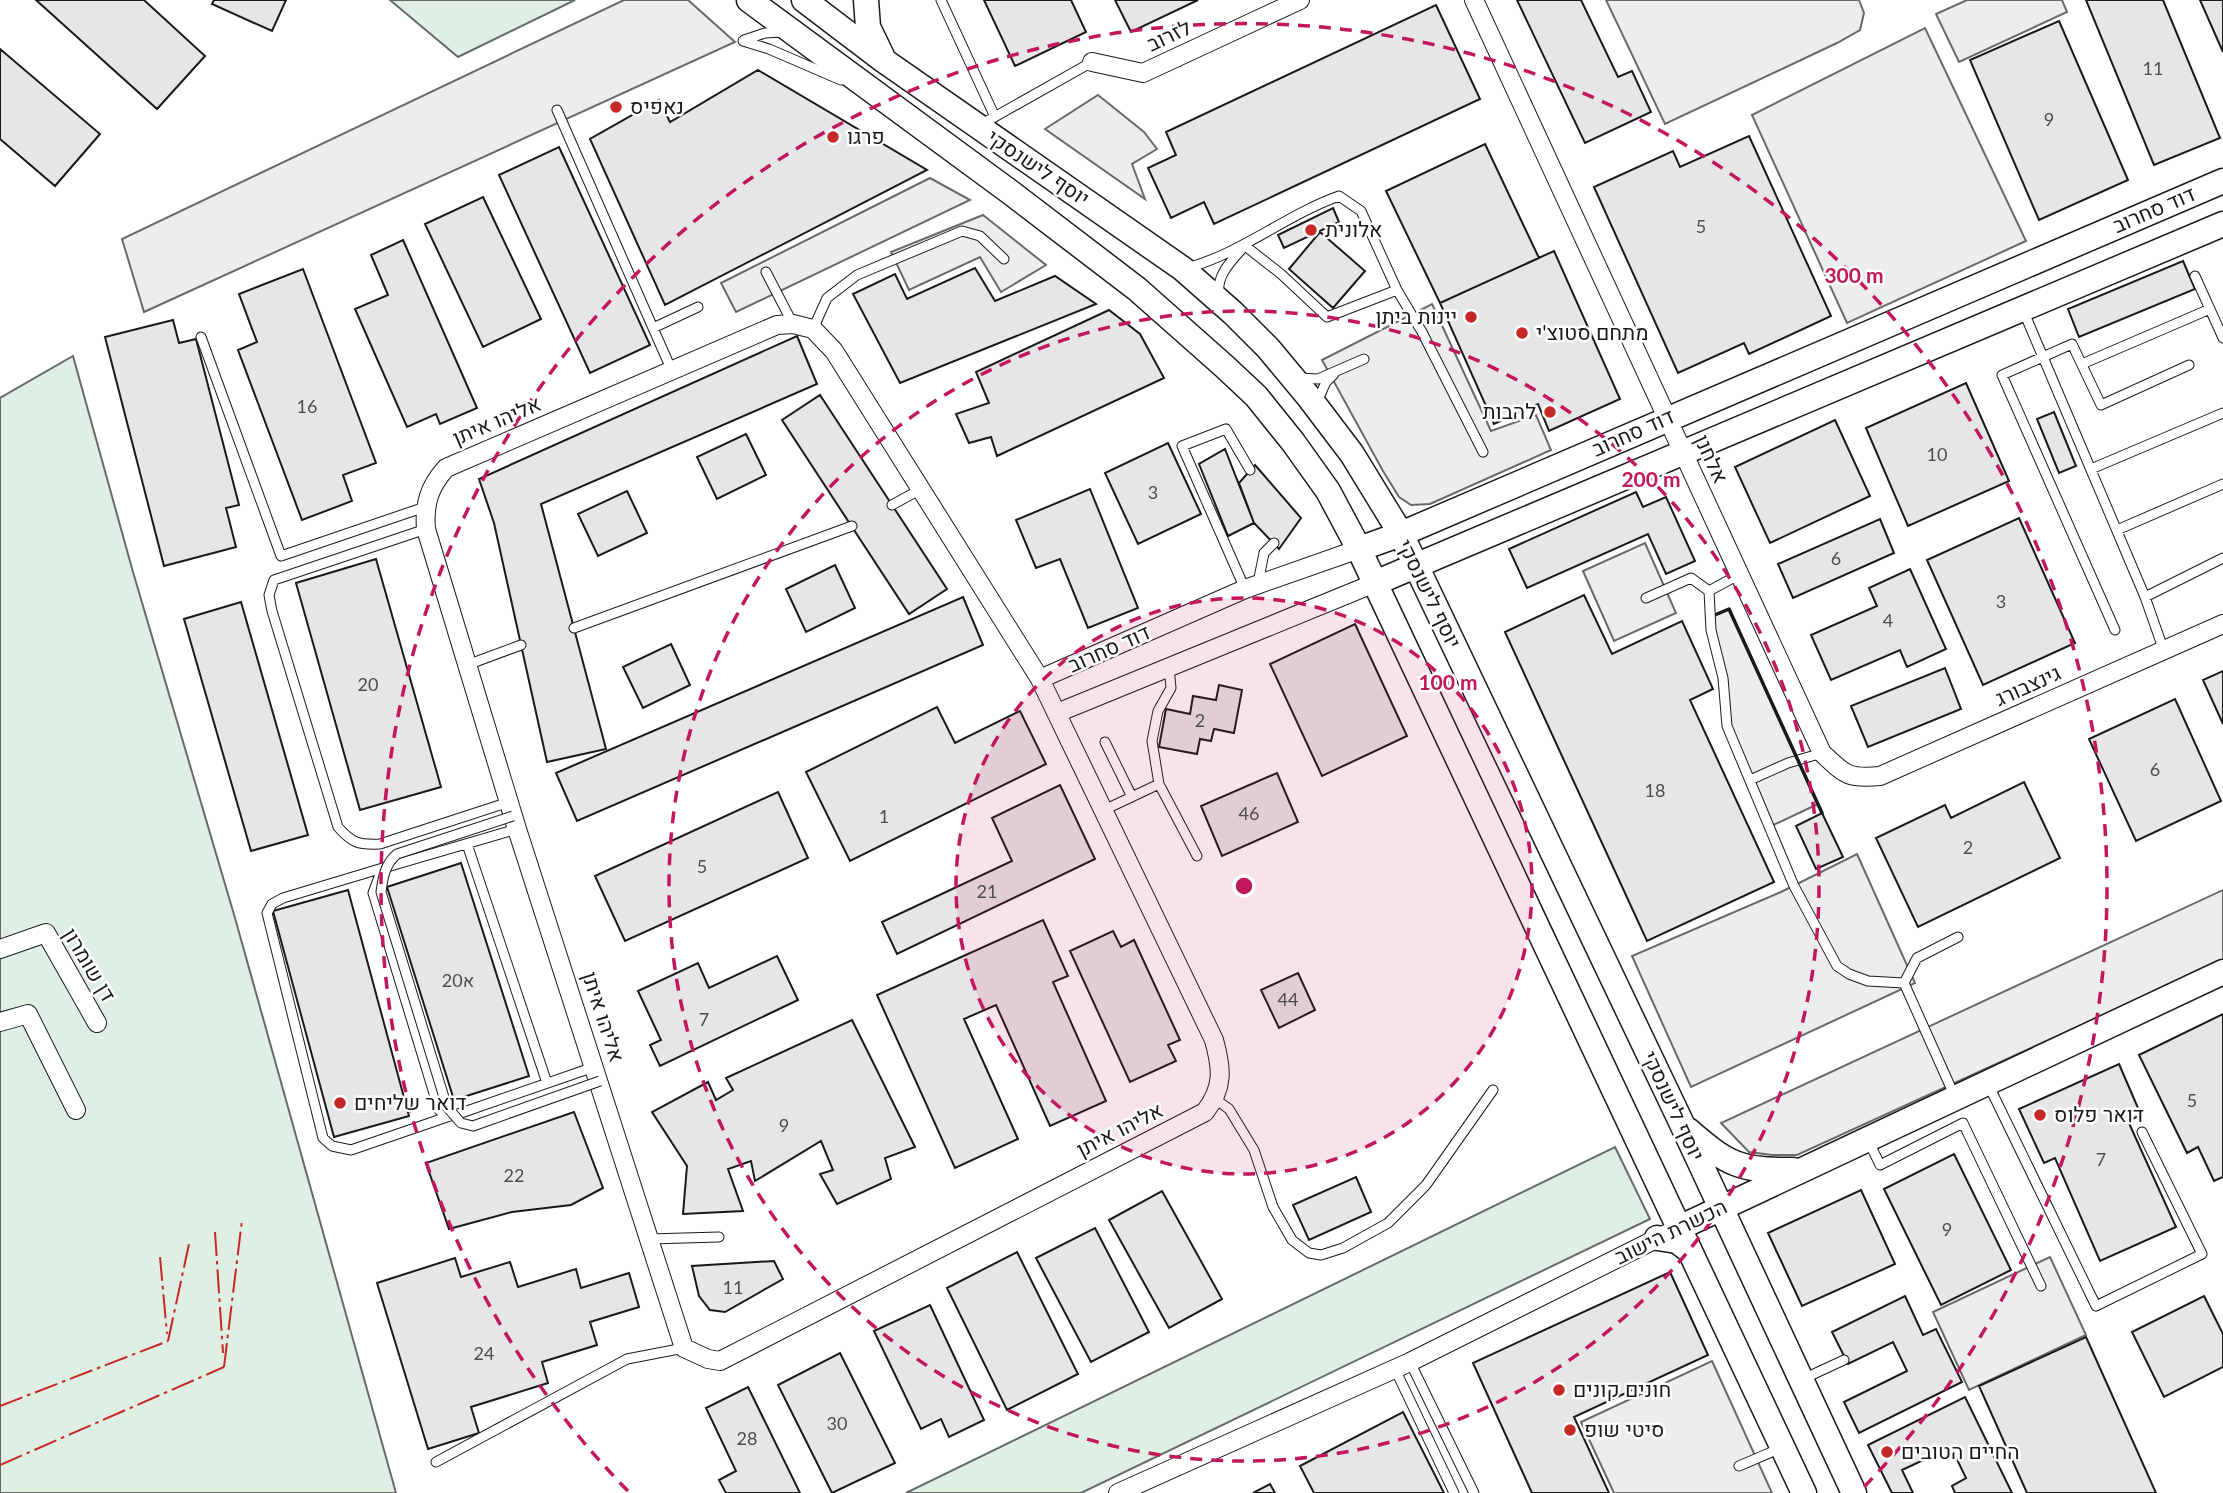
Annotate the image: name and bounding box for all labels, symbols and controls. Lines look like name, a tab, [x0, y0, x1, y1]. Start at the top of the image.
street label: לזרוב	[1142, 14, 1195, 56]
house number: 11	[2143, 57, 2163, 79]
place label: נאפיס	[630, 93, 684, 118]
marker: נאפיס	[608, 99, 624, 115]
house number: 9	[2044, 108, 2054, 130]
place label: פרגו	[847, 123, 885, 148]
street label: יוסף לישנסקי	[983, 123, 1095, 210]
marker: פרגו	[825, 129, 841, 145]
street label: דוד סחרוב	[2108, 180, 2198, 237]
house number: 5	[1696, 215, 1706, 237]
place label: אלונית	[1325, 216, 1383, 241]
marker: אלונית	[1303, 222, 1319, 238]
text: 300 m	[1824, 262, 1884, 287]
place label: יינות ביתן	[1375, 303, 1457, 328]
marker: יינות ביתן	[1463, 309, 1479, 325]
place label: מתחם סטוצ'י	[1536, 319, 1649, 344]
marker: מתחם סטוצ'י	[1514, 325, 1530, 341]
street label: אליהו איתן	[449, 390, 544, 449]
house number: 16	[297, 395, 317, 417]
place label: להבות	[1482, 398, 1536, 423]
street label: דוד סחרוב	[1588, 402, 1677, 461]
marker: להבות	[1542, 404, 1558, 420]
street label: אלחנן	[1690, 430, 1734, 487]
house number: 10	[1927, 443, 1947, 465]
text: 200 m	[1621, 466, 1681, 491]
house number: 3	[1148, 481, 1158, 503]
street label: יוסף לישנסקי	[1393, 535, 1467, 652]
house number: 6	[1831, 547, 1841, 569]
house number: 3	[1996, 590, 2006, 612]
house number: 4	[1883, 609, 1893, 631]
street label: דוד סחרוב	[1064, 618, 1153, 677]
street label: גינצבורג	[1991, 659, 2064, 710]
text: 100 m	[1418, 669, 1478, 694]
house number: 20	[358, 673, 378, 695]
house number: 2	[1195, 709, 1205, 731]
house number: 6	[2150, 758, 2160, 780]
house number: 18	[1645, 779, 1665, 801]
house number: 46	[1239, 802, 1259, 824]
house number: 1	[879, 805, 889, 827]
house number: 2	[1963, 836, 1973, 858]
house number: 5	[697, 855, 707, 877]
centre of rings	[1232, 874, 1256, 898]
house number: 21	[977, 880, 997, 902]
street label: דן שומרון	[59, 923, 122, 1005]
street label: אליהו איתן	[578, 968, 631, 1065]
house number: 20א	[442, 969, 474, 991]
house number: 44	[1278, 988, 1298, 1010]
house number: 7	[699, 1008, 709, 1030]
street label: יוסף לישנסקי	[1638, 1047, 1711, 1164]
place label: דואר שליחים	[354, 1089, 467, 1114]
house number: 5	[2187, 1089, 2197, 1111]
marker: דואר שליחים	[332, 1095, 348, 1111]
street label: אליהו איתן	[1072, 1096, 1167, 1161]
place label: דואר פלוס	[2054, 1101, 2144, 1126]
marker: דואר פלוס	[2032, 1107, 2048, 1123]
house number: 9	[779, 1114, 789, 1136]
house number: 7	[2096, 1148, 2106, 1170]
house number: 22	[504, 1164, 524, 1186]
street label: הכשרת הישוב	[1610, 1193, 1731, 1269]
house number: 9	[1942, 1218, 1952, 1240]
house number: 11	[723, 1276, 743, 1298]
house number: 24	[474, 1342, 494, 1364]
place label: חונים קונים	[1573, 1376, 1671, 1401]
marker: חונים קונים	[1551, 1382, 1567, 1398]
house number: 30	[827, 1412, 847, 1434]
place label: סיטי שופ	[1584, 1416, 1664, 1441]
marker: סיטי שופ	[1562, 1422, 1578, 1438]
house number: 28	[737, 1427, 757, 1449]
place label: החיים הטובים	[1901, 1438, 2020, 1463]
marker: החיים הטובים	[1879, 1444, 1895, 1460]

